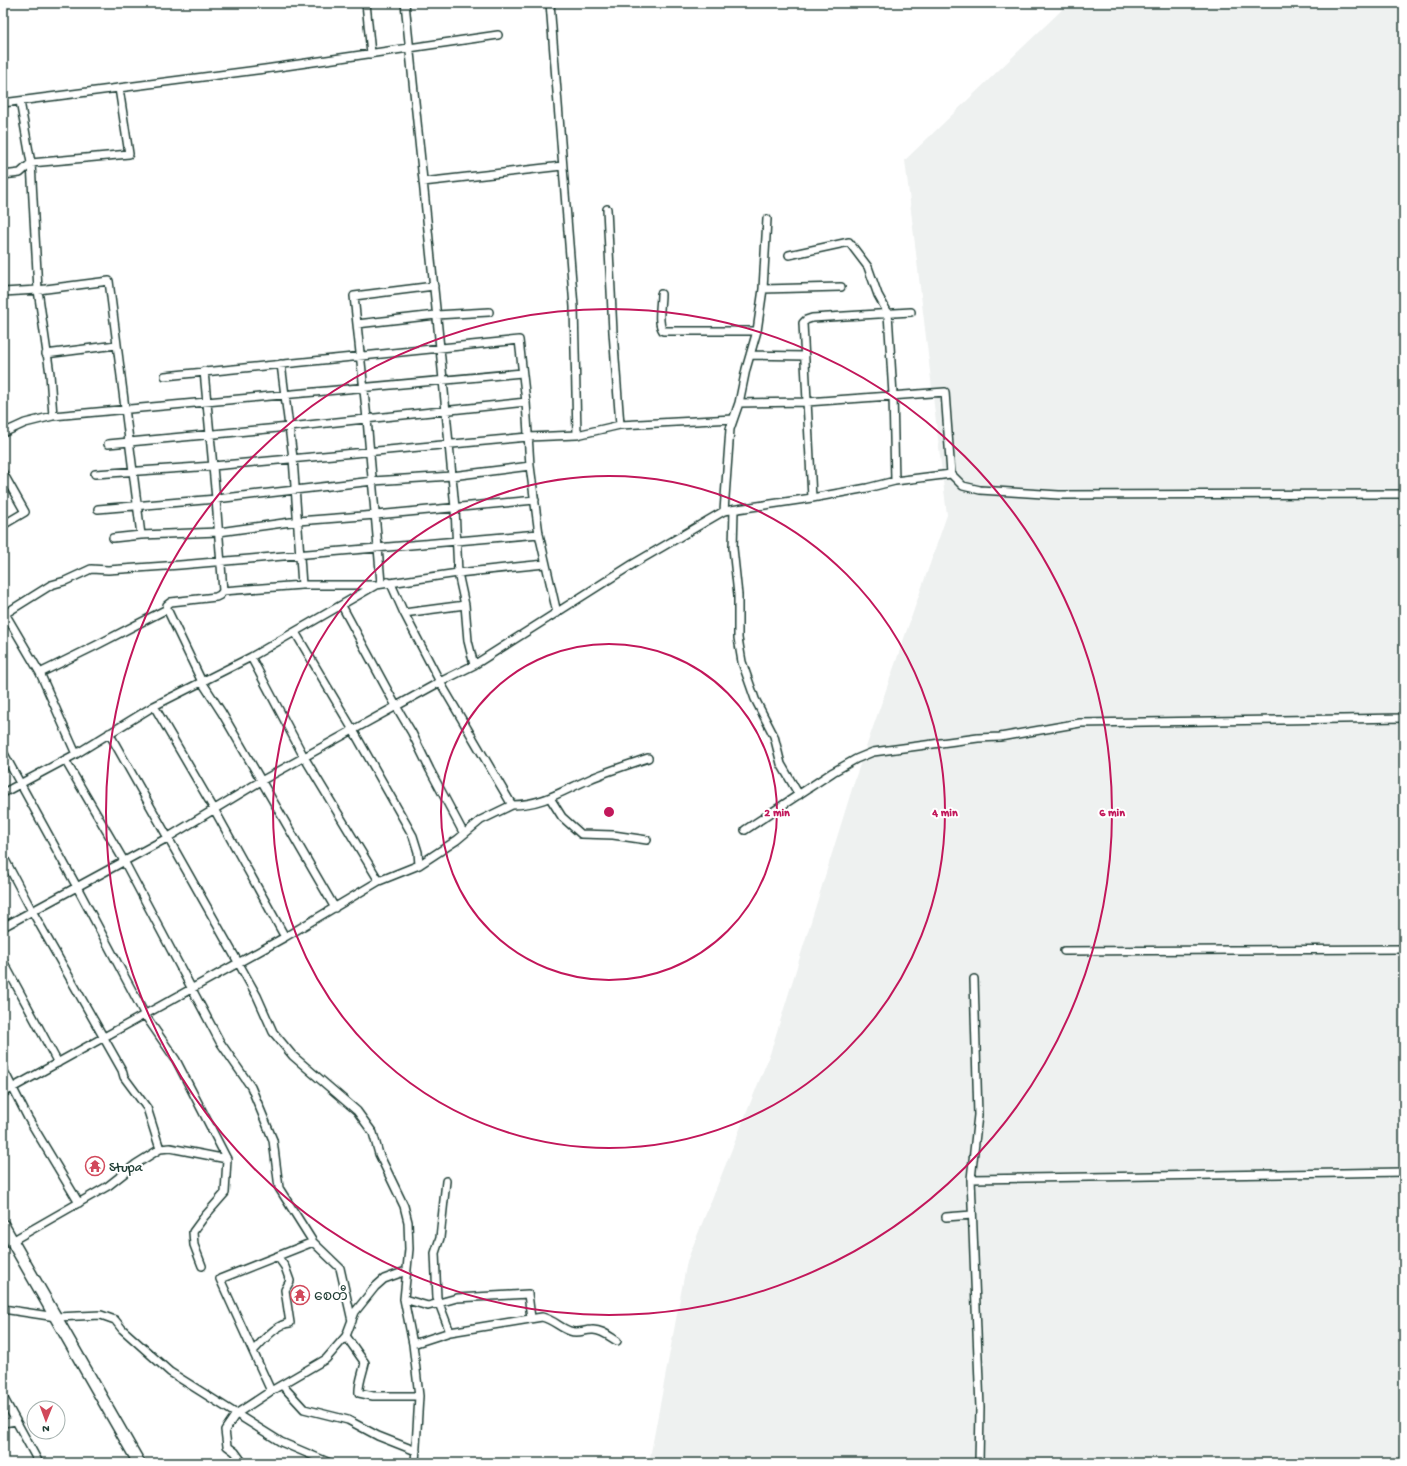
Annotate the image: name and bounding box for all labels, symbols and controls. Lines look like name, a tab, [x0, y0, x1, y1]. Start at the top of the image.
centre of rings	[602, 805, 616, 819]
text: 2 min	[764, 807, 790, 821]
text: 4 min	[931, 807, 958, 821]
text: 6 min	[1099, 807, 1125, 821]
temple icon: Stupa	[84, 1155, 106, 1177]
place label: Stupa	[109, 1160, 144, 1177]
temple icon: စေတီ	[289, 1284, 311, 1306]
place label: စေတီ	[314, 1285, 348, 1306]
north arrow	[26, 1400, 66, 1440]
text: N	[42, 1422, 50, 1434]

